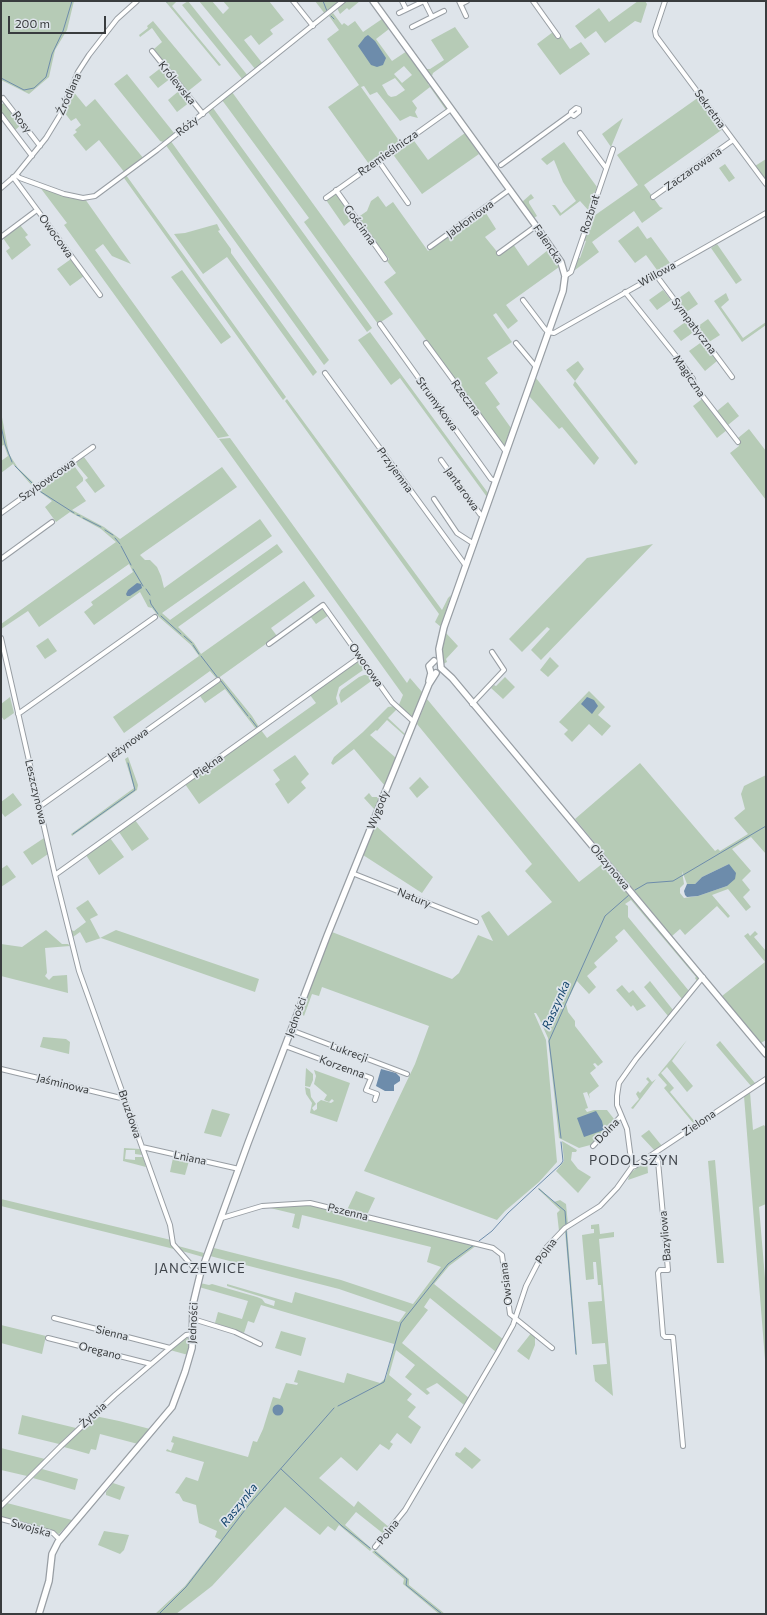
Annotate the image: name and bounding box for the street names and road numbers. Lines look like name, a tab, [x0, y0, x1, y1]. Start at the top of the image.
street label: Królewska	[155, 59, 199, 107]
street label: Źródlana	[54, 71, 84, 117]
street label: Sekretna	[692, 87, 728, 131]
street label: Rosy	[9, 108, 35, 136]
street label: Róży	[173, 113, 201, 139]
street label: Rzemieślnicza	[355, 127, 421, 179]
street label: Zaczarowana	[662, 144, 724, 194]
street label: Rozbrat	[578, 193, 602, 235]
street label: Jabłoniowa	[444, 197, 496, 241]
street label: Gościnna	[341, 202, 379, 248]
street label: Owocowa	[36, 212, 76, 260]
street label: Falencka	[530, 222, 566, 266]
street label: Willowa	[636, 258, 678, 290]
street label: Sympatyczna	[669, 295, 719, 357]
street label: Magiczna	[670, 352, 708, 400]
street label: Strumykowa	[413, 375, 461, 433]
street label: Rzeczna	[448, 377, 484, 419]
street label: Przyjemna	[374, 445, 416, 495]
street label: Szybowcowa	[16, 456, 78, 504]
street label: Jantarowa	[442, 465, 482, 513]
street label: Owocowa	[346, 641, 386, 689]
street label: Jeżynowa	[105, 725, 151, 763]
street label: Piękna	[190, 751, 226, 781]
street label: Leszczynowa	[22, 758, 50, 826]
street label: Wygody	[364, 789, 392, 831]
street label: Olszynowa	[587, 842, 633, 892]
street label: Natury	[395, 885, 433, 911]
street label: Jedności	[283, 995, 309, 1039]
street label: Lukrecji	[328, 1039, 370, 1065]
street label: Korzenna	[317, 1053, 367, 1081]
street label: Jaśminowa	[35, 1071, 91, 1097]
street label: Bruzdowa	[116, 1088, 144, 1140]
street label: Zielona	[680, 1107, 718, 1139]
street label: Dolna	[592, 1116, 622, 1146]
street label: Lniana	[172, 1148, 208, 1168]
street label: Pszenna	[326, 1201, 370, 1223]
street label: Bazyliowa	[656, 1210, 674, 1262]
street label: Polna	[532, 1236, 560, 1266]
street label: Owsiana	[497, 1262, 515, 1306]
street label: Jedności	[185, 1302, 201, 1344]
street label: Sienna	[94, 1323, 130, 1343]
street label: Oregano	[77, 1339, 123, 1363]
street label: Żytnia	[77, 1399, 109, 1431]
street label: Swojska	[10, 1516, 52, 1540]
street label: Polna	[374, 1517, 402, 1547]

